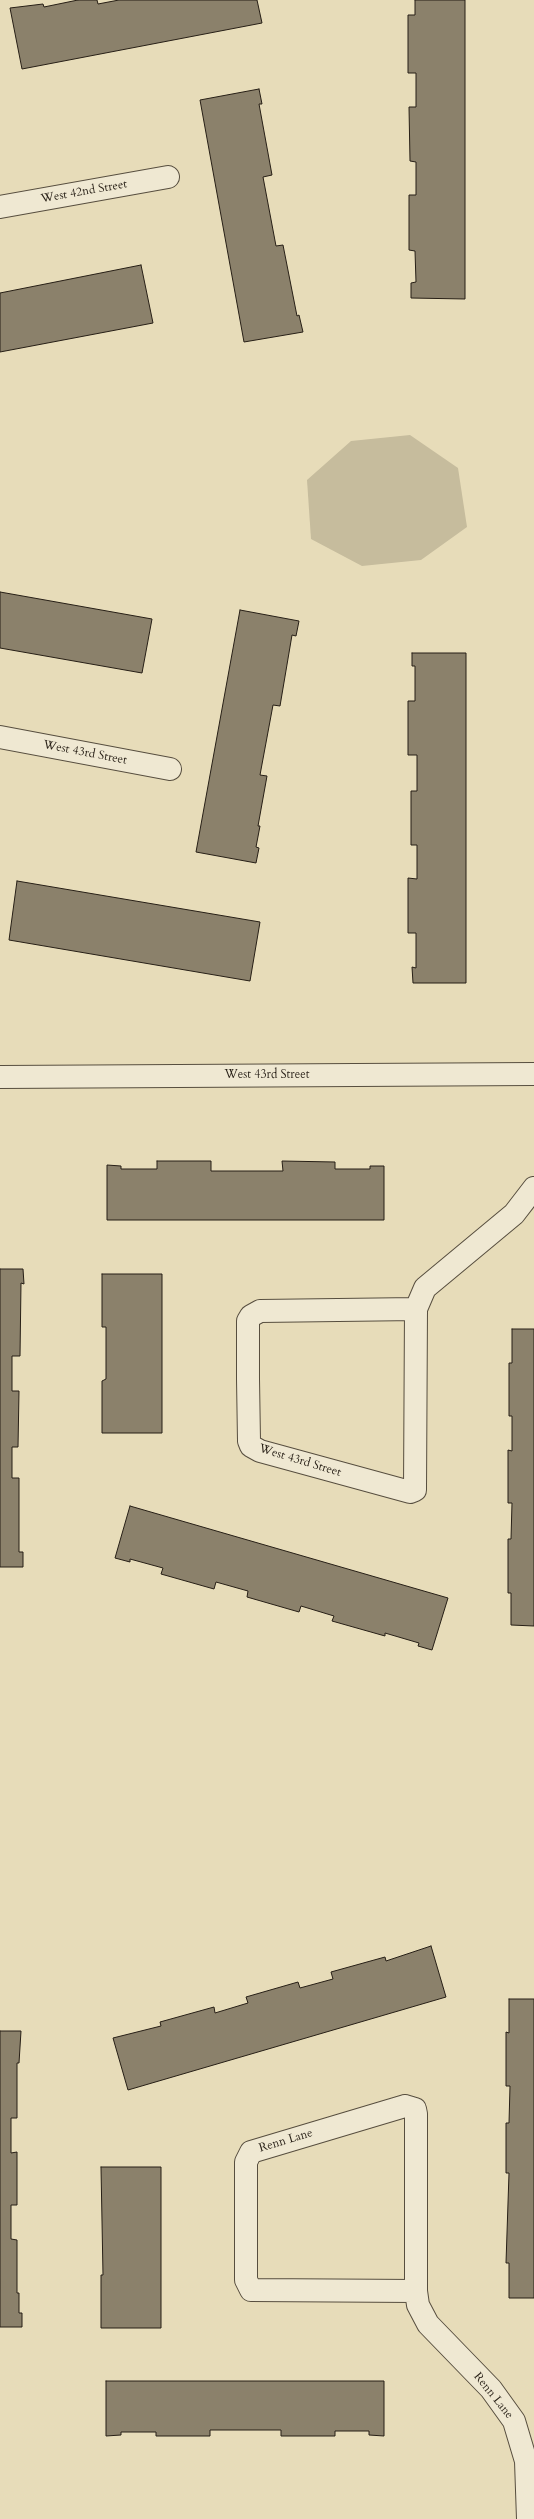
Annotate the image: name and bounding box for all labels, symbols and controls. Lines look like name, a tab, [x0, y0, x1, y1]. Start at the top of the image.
street label: West 42nd Street	[40, 177, 128, 207]
street label: West 43rd Street	[42, 738, 128, 768]
street label: West 43rd Street	[225, 1068, 309, 1082]
street label: West 43rd Street	[257, 1442, 343, 1480]
street label: Renn Lane	[257, 2126, 315, 2156]
street label: Renn Lane	[470, 2370, 516, 2422]

